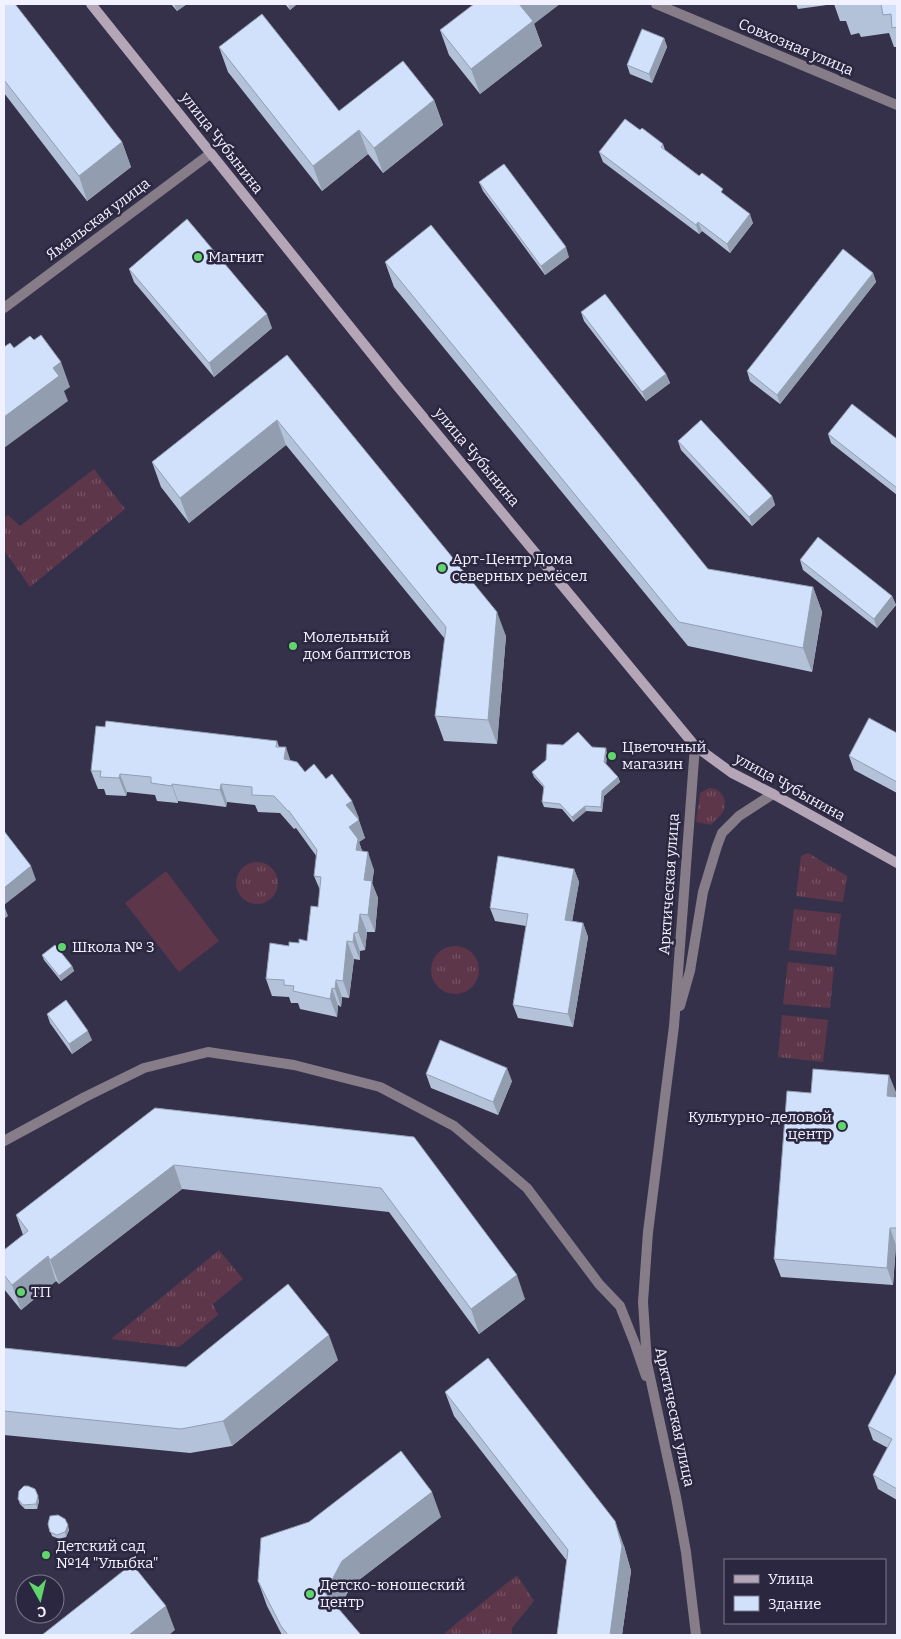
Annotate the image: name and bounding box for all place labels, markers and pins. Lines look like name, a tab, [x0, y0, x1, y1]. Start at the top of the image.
place label: Магнит	[208, 248, 264, 266]
marker: Магнит	[192, 251, 204, 263]
place label: Арт-Центр Дома северных ремёсел	[452, 550, 587, 585]
marker: Арт-Центр Дома северных ремёсел	[436, 562, 448, 574]
place label: Молельный дом баптистов	[303, 628, 411, 663]
marker: Молельный дом баптистов	[287, 640, 299, 652]
place label: Цветочный магазин	[622, 738, 706, 773]
marker: Цветочный магазин	[606, 750, 618, 762]
place label: Школа № 3	[72, 938, 155, 956]
marker: Школа № 3	[56, 941, 68, 953]
place label: Культурно-деловой центр	[688, 1108, 832, 1143]
marker: Культурно-деловой центр	[836, 1120, 848, 1132]
place label: ТП	[31, 1283, 51, 1301]
marker: ТП	[15, 1286, 27, 1298]
place label: Детский сад №14 "Улыбка"	[56, 1537, 158, 1572]
marker: Детский сад №14 "Улыбка"	[40, 1549, 52, 1561]
place label: Детско-юношеский центр	[320, 1576, 465, 1611]
marker: Детско-юношеский центр	[304, 1588, 316, 1600]

